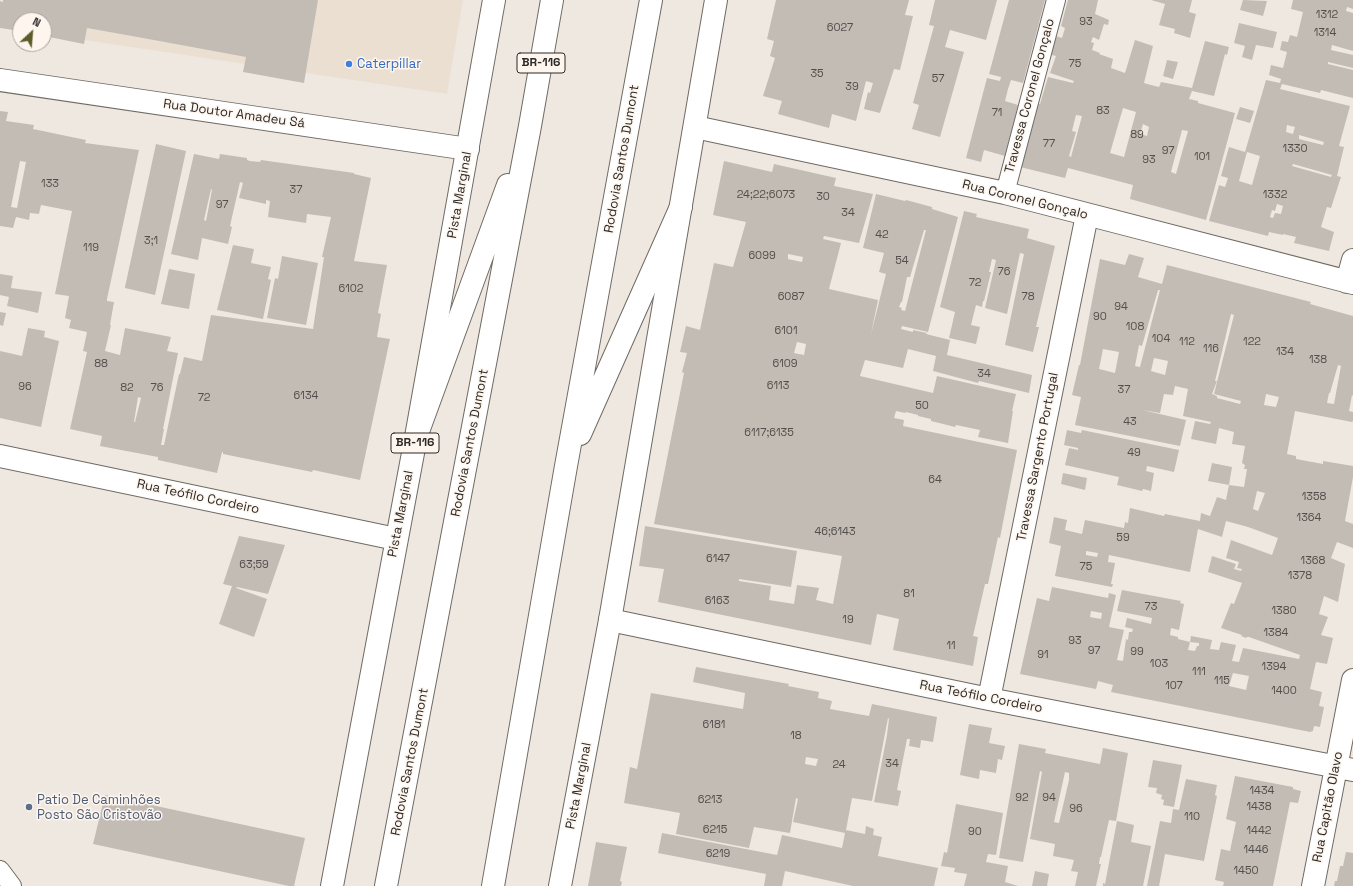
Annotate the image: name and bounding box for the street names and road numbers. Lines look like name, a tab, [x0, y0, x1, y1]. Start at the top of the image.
street label: Travessa Coronel Gonçalo	[1002, 17, 1058, 175]
road number: BR-116	[517, 53, 565, 73]
street label: Rodovia Santos Dumont	[601, 84, 643, 234]
street label: Rua Doutor Amadeu Sá	[162, 96, 306, 132]
street label: Pista Marginal	[445, 150, 475, 240]
street label: Rua Coronel Gonçalo	[960, 177, 1090, 223]
street label: Rodovia Santos Dumont	[448, 368, 492, 518]
street label: Travessa Sargento Portugal	[1014, 371, 1062, 543]
road number: BR-116	[391, 433, 439, 453]
street label: Pista Marginal	[385, 469, 417, 559]
street label: Rua Teófilo Cordeiro	[135, 476, 261, 518]
street label: Rua Teófilo Cordeiro	[918, 677, 1044, 717]
street label: Rodovia Santos Dumont	[388, 687, 432, 837]
street label: Pista Marginal	[563, 741, 595, 831]
street label: Rua Capitão Olavo	[1310, 750, 1346, 864]

